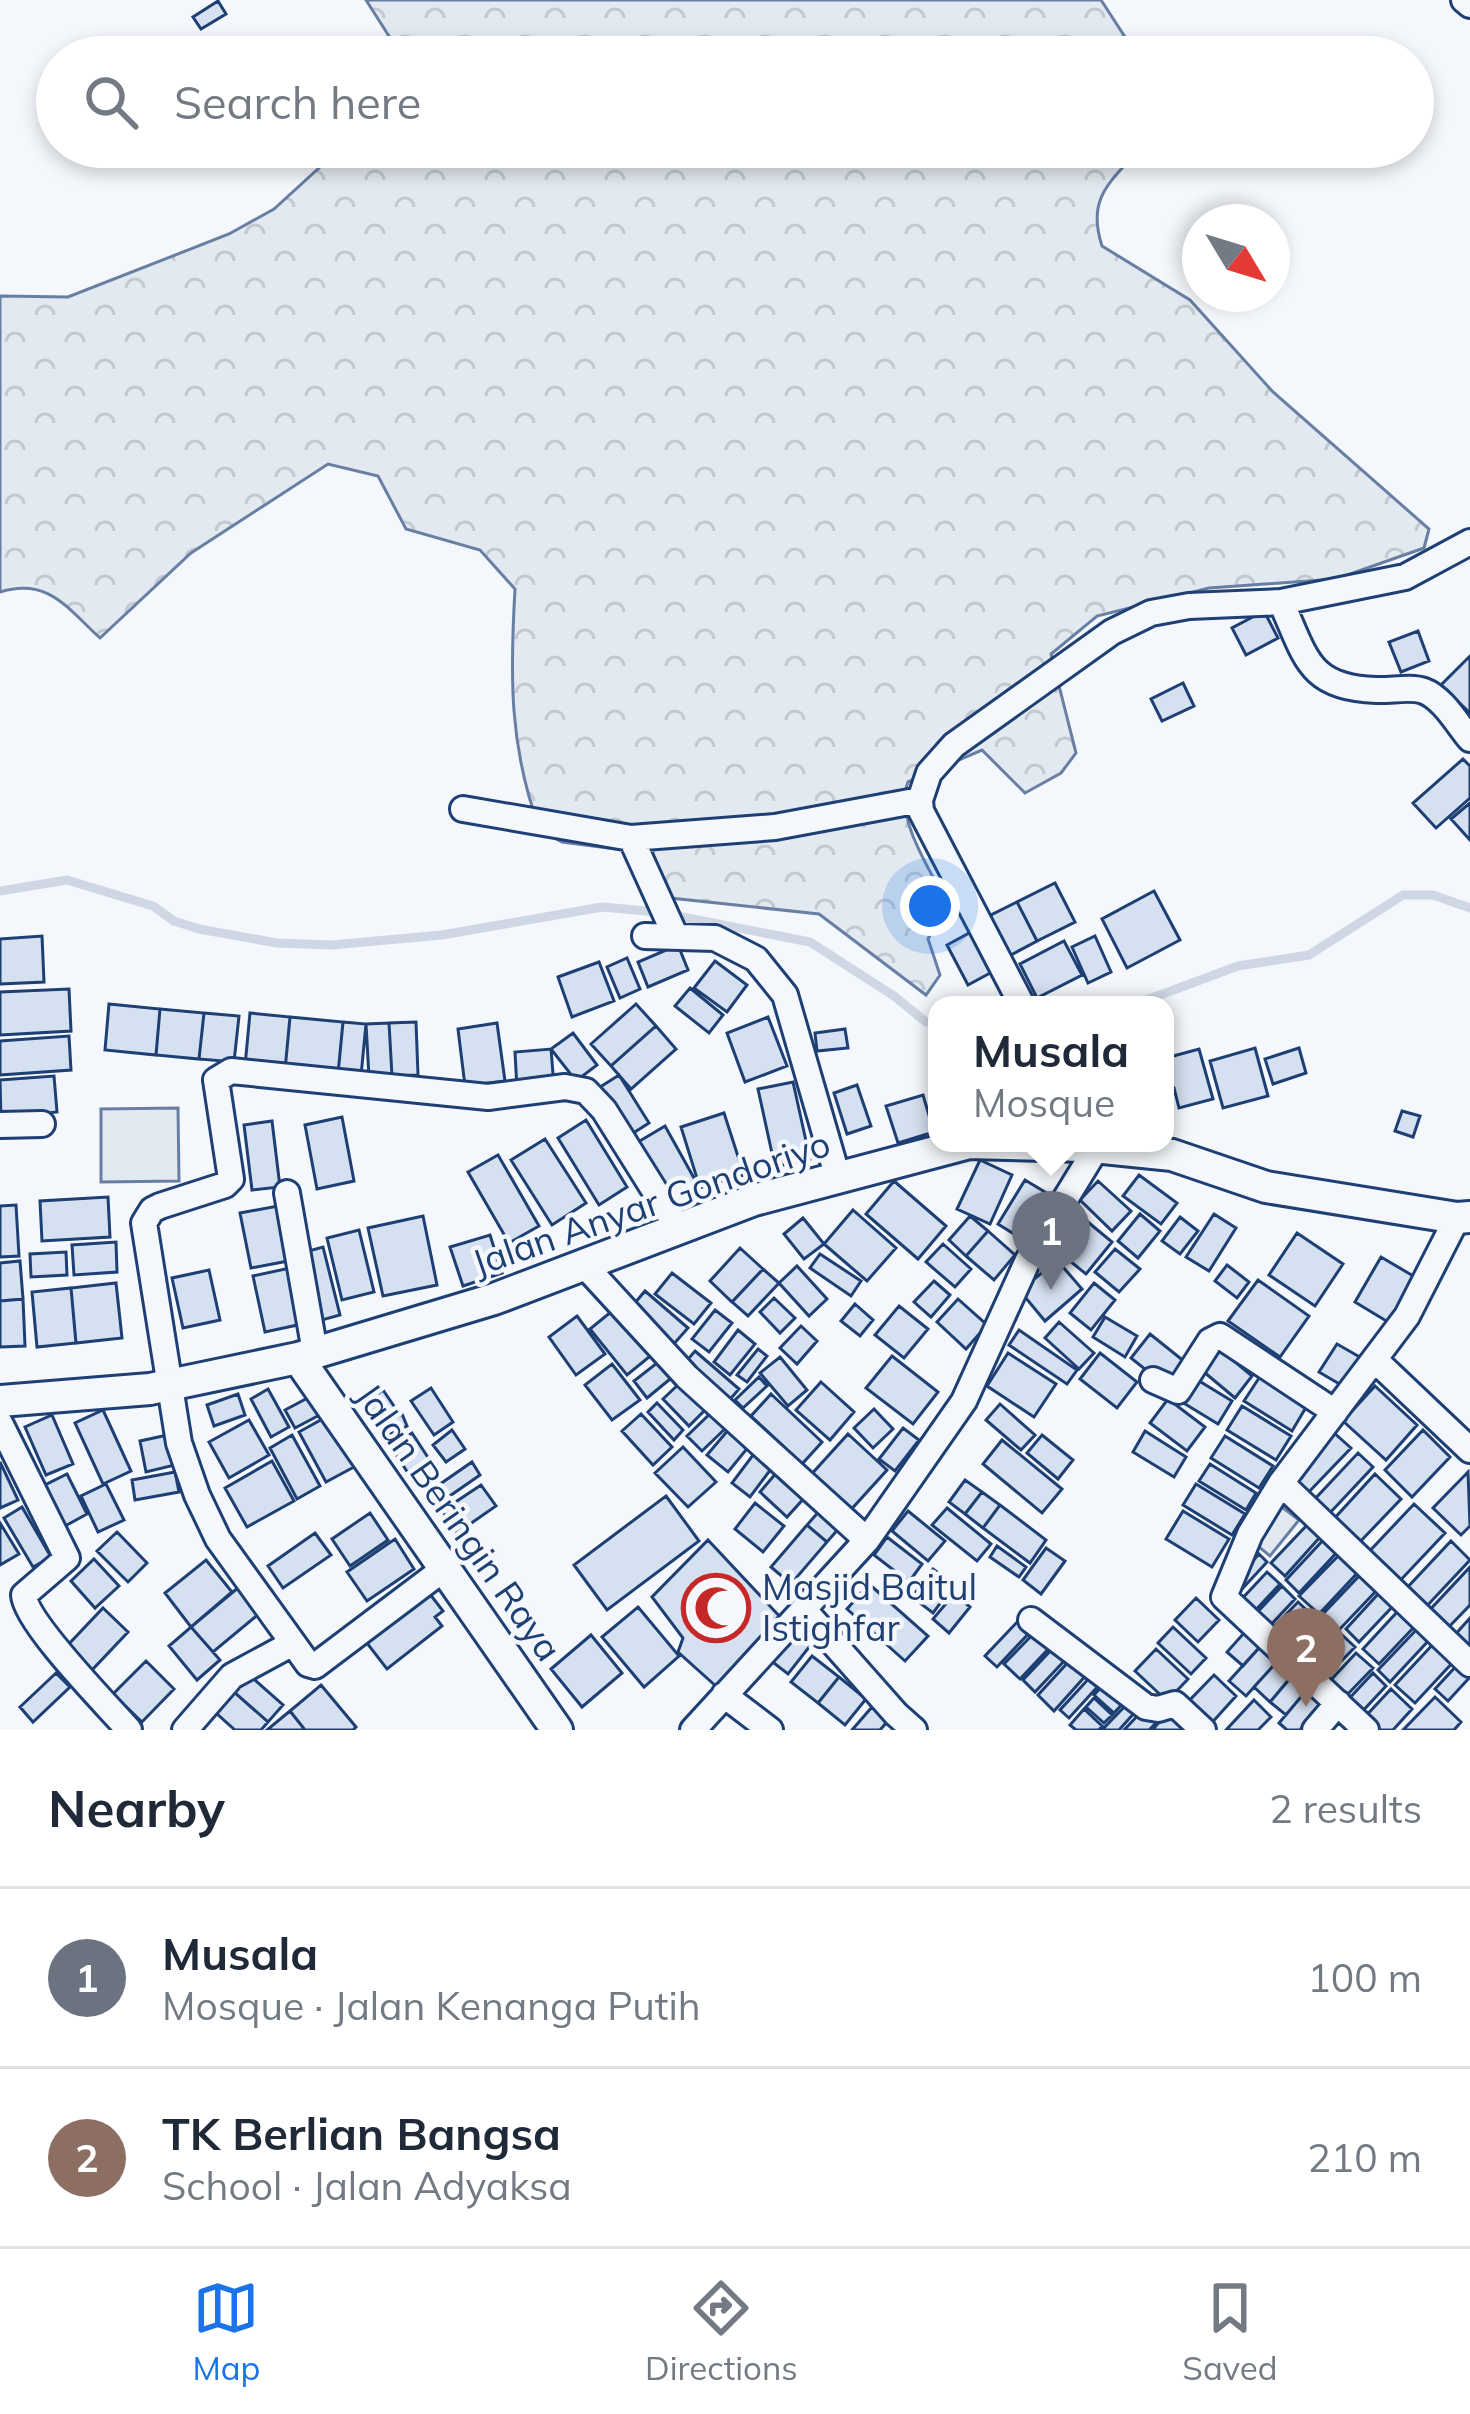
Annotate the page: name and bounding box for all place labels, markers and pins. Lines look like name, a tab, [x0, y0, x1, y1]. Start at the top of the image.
pin: 1	[1012, 1191, 1090, 1290]
place label: Masjid Baitul Istighfar	[762, 1564, 977, 1650]
mosque icon: Masjid Baitul Istighfar	[681, 1573, 751, 1643]
pin: 2	[1267, 1608, 1345, 1707]

